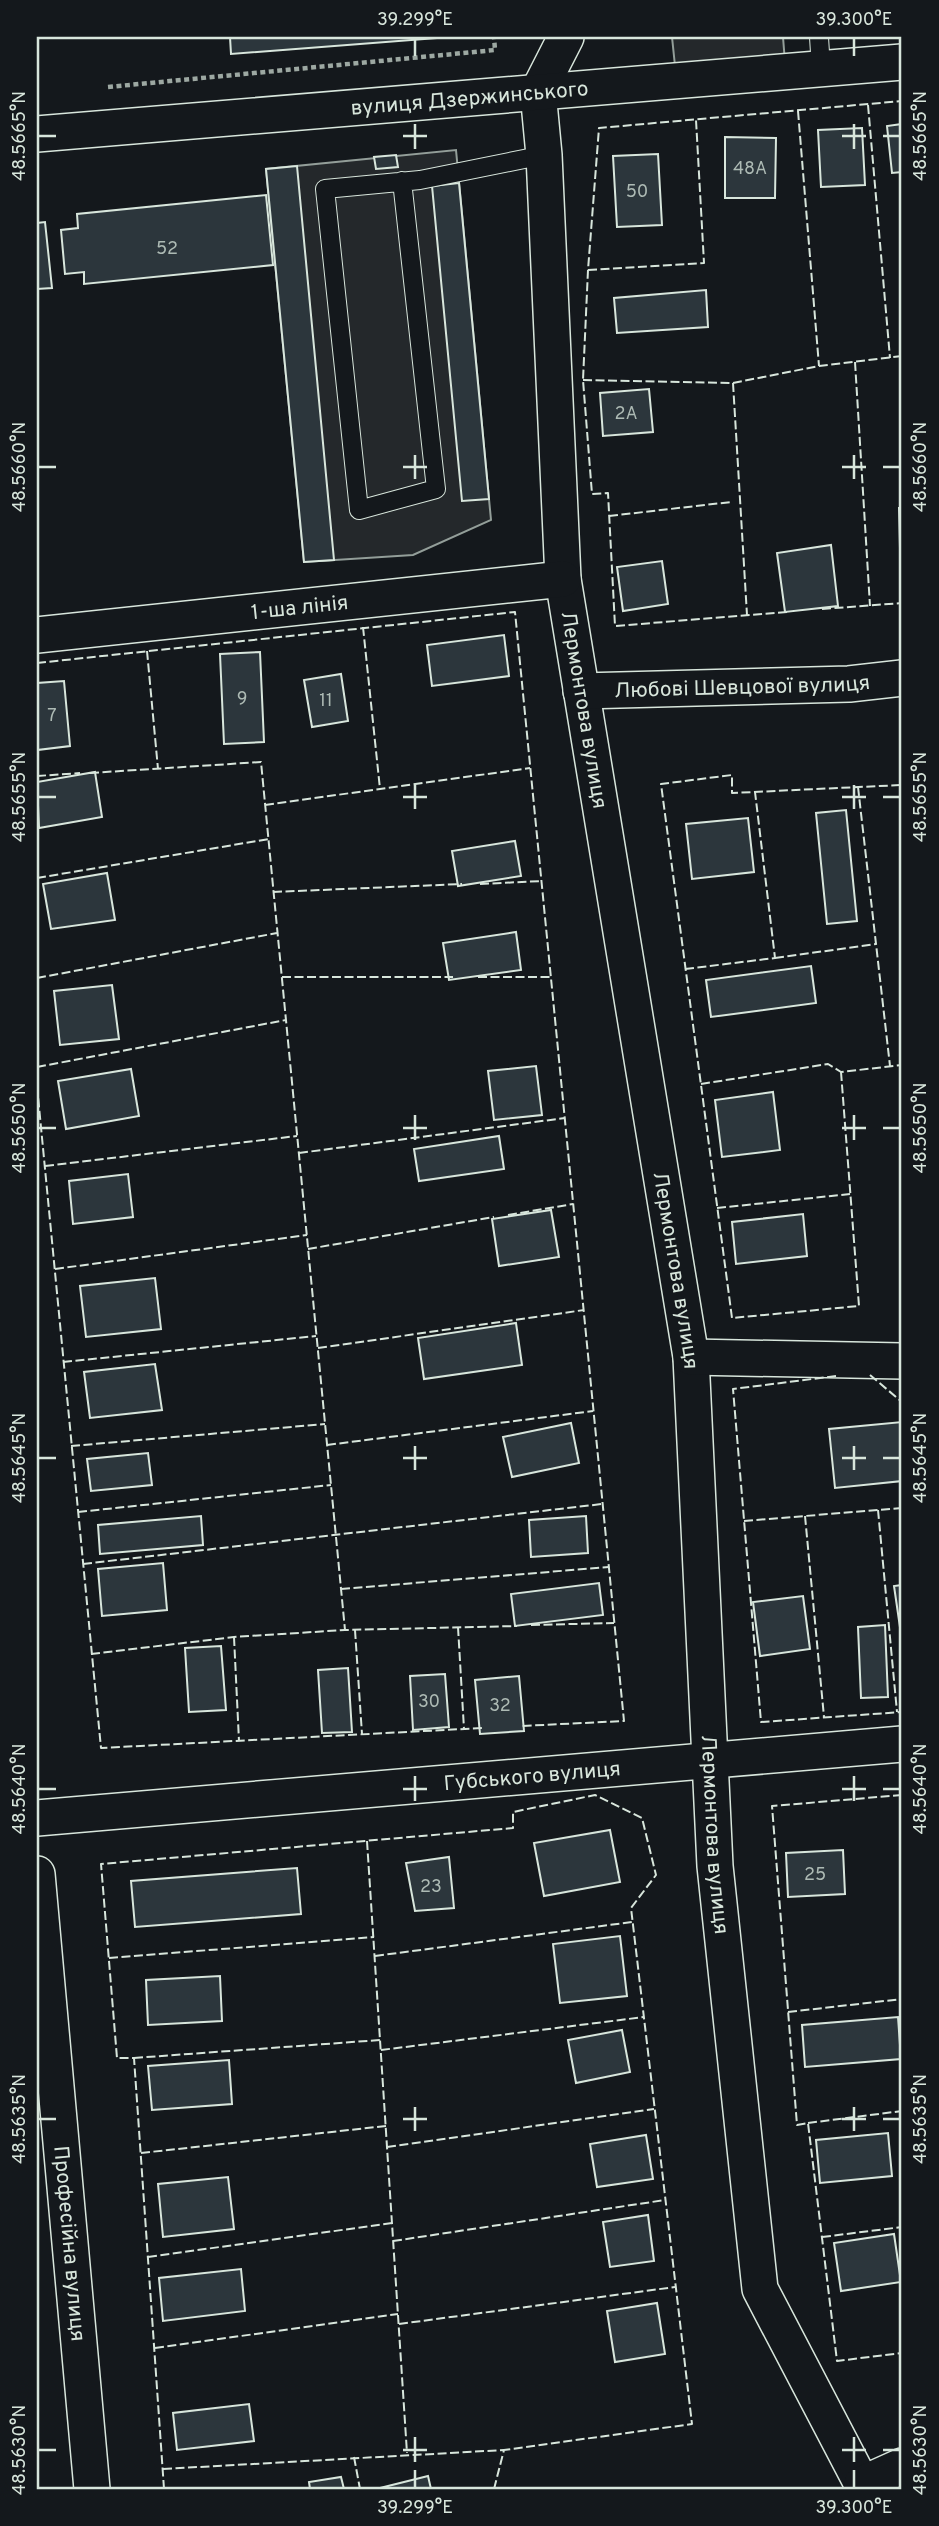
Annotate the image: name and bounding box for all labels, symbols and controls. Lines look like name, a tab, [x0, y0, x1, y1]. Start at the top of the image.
text: 39.299°E	[377, 9, 453, 32]
text: 39.300°E	[815, 9, 893, 32]
street label: вулиця Дзержинського	[350, 76, 590, 123]
text: 48.5665°N	[9, 91, 32, 181]
text: 48.5665°N	[910, 91, 933, 181]
house number: 48А	[733, 158, 767, 181]
house number: 50	[626, 181, 648, 204]
house number: 52	[156, 238, 178, 261]
house number: 2А	[614, 403, 638, 426]
text: 48.5660°N	[9, 422, 32, 512]
text: 48.5660°N	[910, 422, 933, 512]
street label: 1-ша лінія	[250, 590, 350, 627]
street label: Лермонтова вулиця	[553, 609, 613, 811]
street label: Любові Шевцової вулиця	[614, 670, 871, 705]
house number: 9	[237, 688, 247, 711]
house number: 11	[319, 690, 333, 713]
house number: 7	[47, 705, 57, 728]
text: 48.5655°N	[9, 752, 32, 842]
text: 48.5655°N	[910, 752, 933, 842]
text: 48.5650°N	[9, 1083, 32, 1173]
text: 48.5650°N	[910, 1083, 933, 1173]
street label: Лермонтова вулиця	[646, 1170, 704, 1370]
text: 48.5645°N	[9, 1413, 32, 1503]
text: 48.5645°N	[910, 1413, 933, 1503]
house number: 30	[418, 1691, 440, 1714]
house number: 32	[489, 1695, 511, 1718]
street label: Лермонтова вулиця	[694, 1734, 734, 1936]
text: 48.5640°N	[9, 1744, 32, 1834]
text: 48.5640°N	[910, 1744, 933, 1834]
street label: Губського вулиця	[443, 1756, 622, 1798]
house number: 25	[804, 1864, 826, 1887]
house number: 23	[420, 1876, 442, 1899]
text: 48.5635°N	[9, 2074, 32, 2164]
text: 48.5635°N	[910, 2074, 933, 2164]
street label: Професійна вулиця	[46, 2145, 91, 2343]
text: 48.5630°N	[9, 2405, 32, 2495]
text: 48.5630°N	[910, 2405, 933, 2495]
text: 39.299°E	[377, 2497, 453, 2520]
text: 39.300°E	[815, 2497, 893, 2520]

